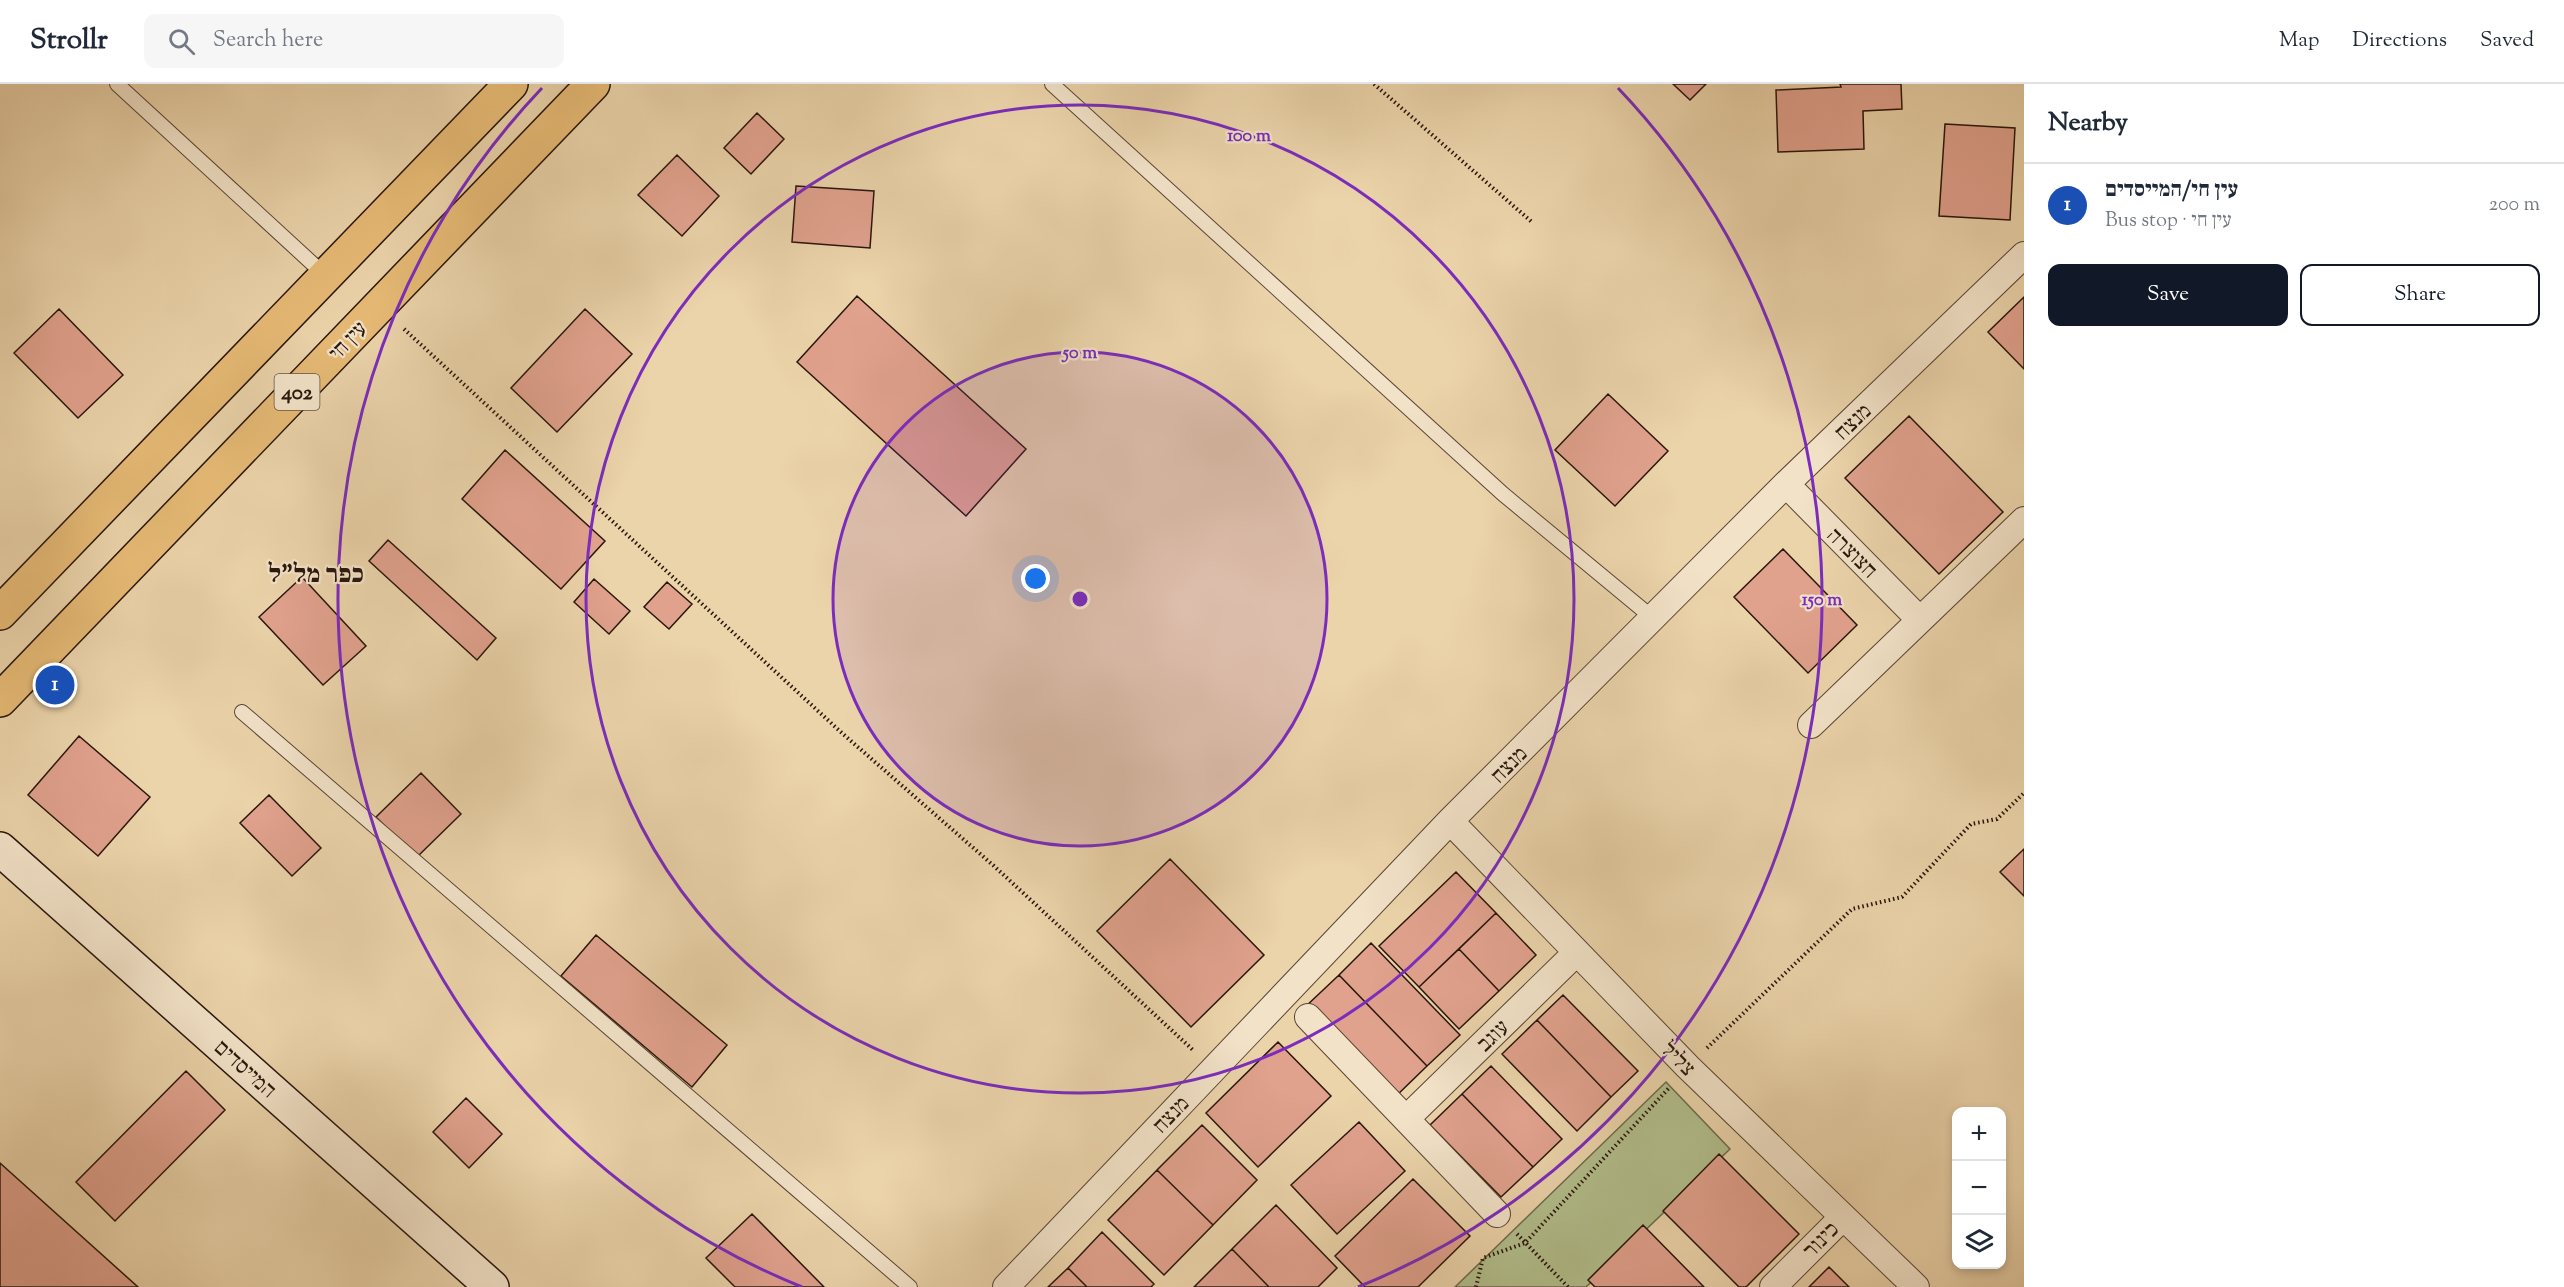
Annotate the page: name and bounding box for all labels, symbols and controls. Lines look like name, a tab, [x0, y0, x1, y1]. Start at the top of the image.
search box	[144, 14, 564, 68]
text: Strollr	[30, 21, 108, 61]
icon: search	[165, 25, 198, 58]
text: Search here	[213, 25, 323, 57]
text: Map	[2279, 26, 2319, 56]
text: Directions	[2352, 26, 2447, 56]
text: Saved	[2480, 26, 2534, 56]
text: Nearby	[2048, 105, 2128, 142]
text: 100 m	[1227, 124, 1271, 150]
text: עין חי/המייסדים	[2105, 175, 2238, 207]
text: 1	[2064, 191, 2071, 220]
text: 200 m	[2489, 191, 2540, 220]
text: Bus stop · עין חי	[2105, 207, 2232, 236]
button: Save	[2048, 264, 2288, 326]
button: Share	[2300, 264, 2540, 326]
street label: עין חי	[322, 315, 376, 369]
text: 50 m	[1061, 341, 1097, 367]
road number: 402	[274, 374, 320, 410]
street label: מנצח	[1828, 397, 1880, 449]
street label: חצוצרה	[1818, 521, 1884, 587]
district label: כפר מל"ל	[268, 557, 364, 594]
your location	[1021, 564, 1050, 593]
text: 150 m	[1802, 588, 1842, 614]
centre of rings	[1070, 589, 1090, 609]
pin: 1	[36, 662, 74, 708]
street label: מנצח	[1484, 740, 1536, 792]
street label: עוגב	[1471, 1014, 1518, 1061]
street label: המייסדים	[206, 1033, 282, 1107]
street label: צליל	[1652, 1035, 1702, 1085]
street label: מנצח	[1146, 1090, 1198, 1142]
map controls	[1952, 1107, 2006, 1269]
button: +	[1952, 1107, 2006, 1161]
button: −	[1952, 1161, 2006, 1215]
button: layers	[1952, 1215, 2006, 1269]
street label: כינור	[1797, 1216, 1848, 1267]

